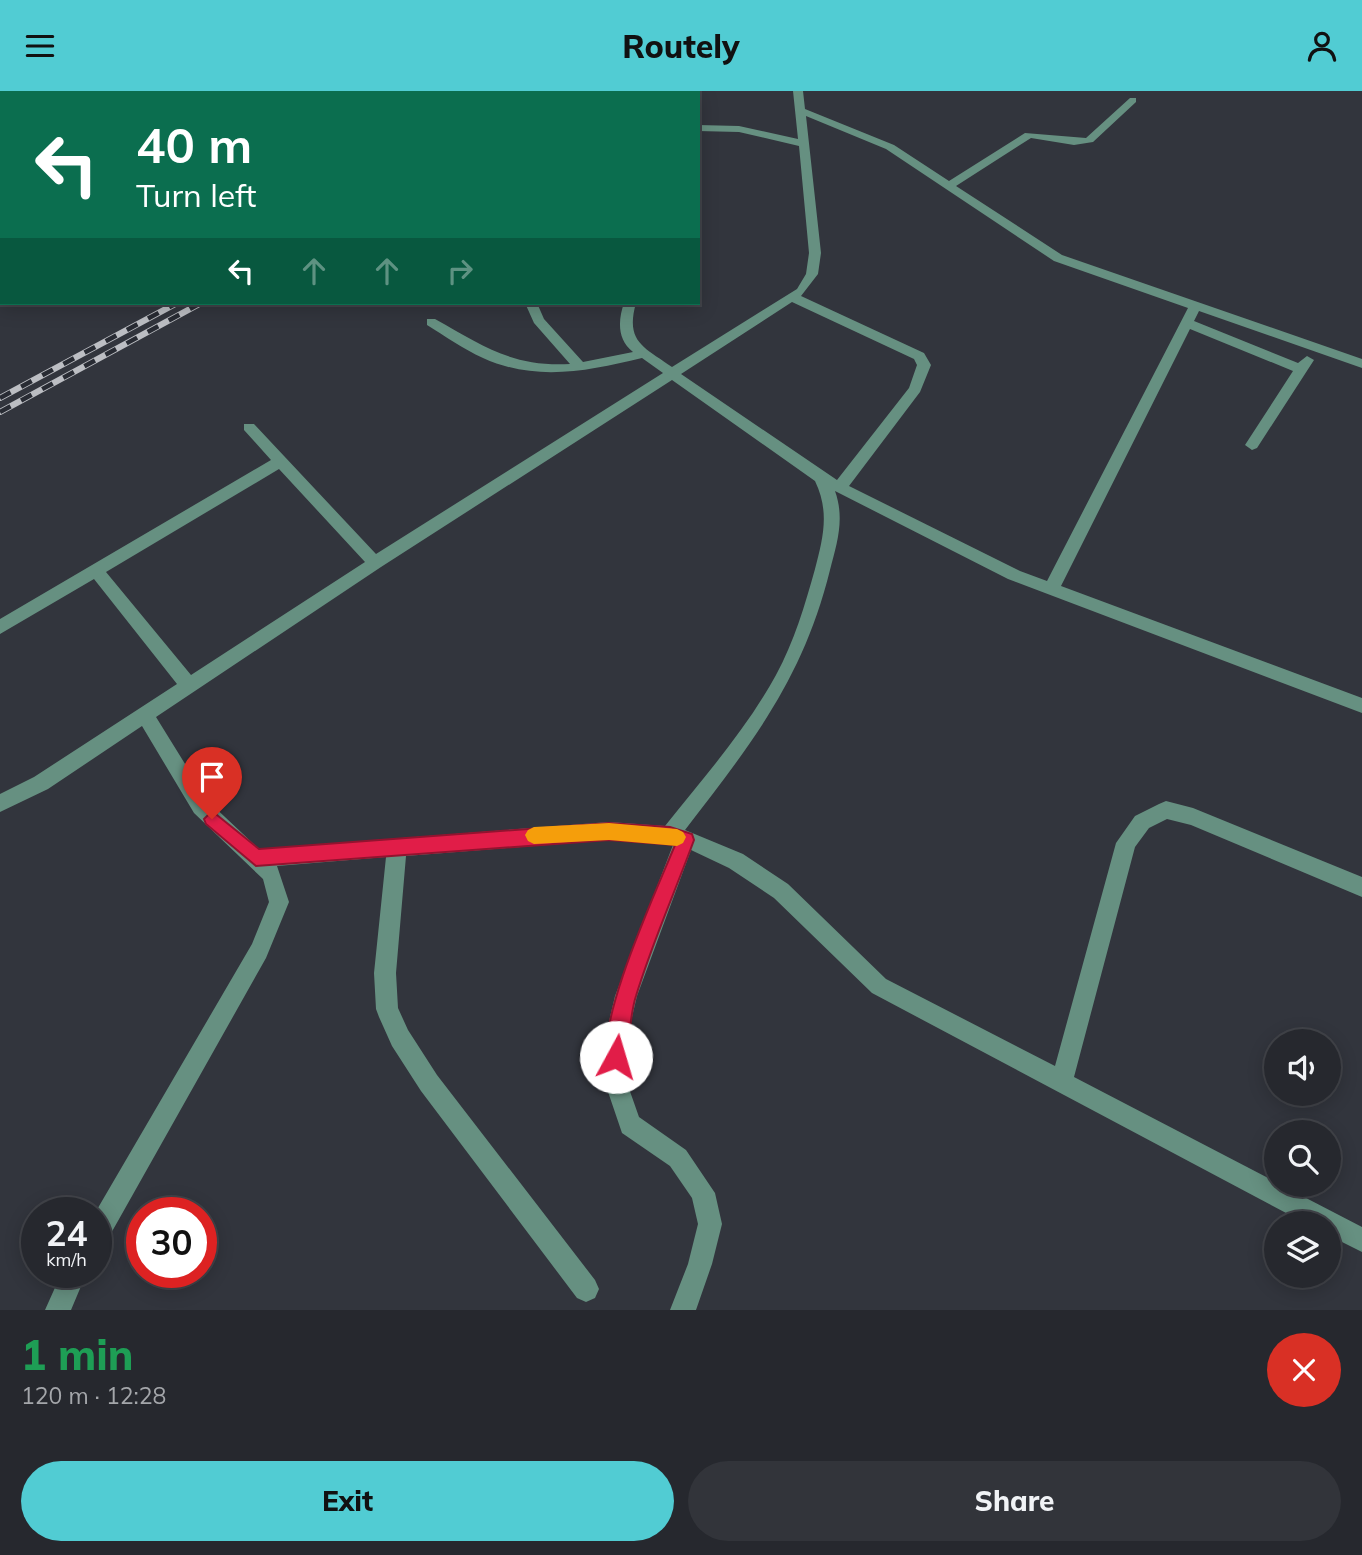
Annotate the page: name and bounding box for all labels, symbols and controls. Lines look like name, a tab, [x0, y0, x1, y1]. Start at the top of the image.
text: Routely	[622, 26, 740, 66]
icon: menu	[21, 27, 59, 65]
icon: person	[1303, 27, 1341, 65]
text: 40 m	[136, 114, 252, 175]
icon: left	[21, 119, 112, 210]
text: Turn left	[136, 175, 256, 215]
icon: left	[222, 252, 260, 290]
icon: ahead	[295, 252, 333, 290]
icon: ahead	[368, 252, 406, 290]
icon: right	[441, 252, 479, 290]
pin	[182, 747, 242, 819]
icon: arrive	[193, 758, 231, 796]
position arrow	[579, 1020, 653, 1094]
map controls	[1264, 1029, 1341, 1288]
button: sound	[1264, 1029, 1341, 1106]
button: search	[1264, 1120, 1341, 1197]
speed limit sign: 30	[126, 1197, 217, 1288]
text: 24	[45, 1211, 88, 1255]
button: layers	[1264, 1211, 1341, 1288]
text: km/h	[46, 1248, 87, 1271]
text: 1 min	[21, 1328, 134, 1381]
button: close	[1267, 1333, 1341, 1407]
text: 120 m · 12:28	[21, 1381, 166, 1410]
button: Exit	[21, 1461, 674, 1541]
button: Share	[688, 1461, 1341, 1541]

